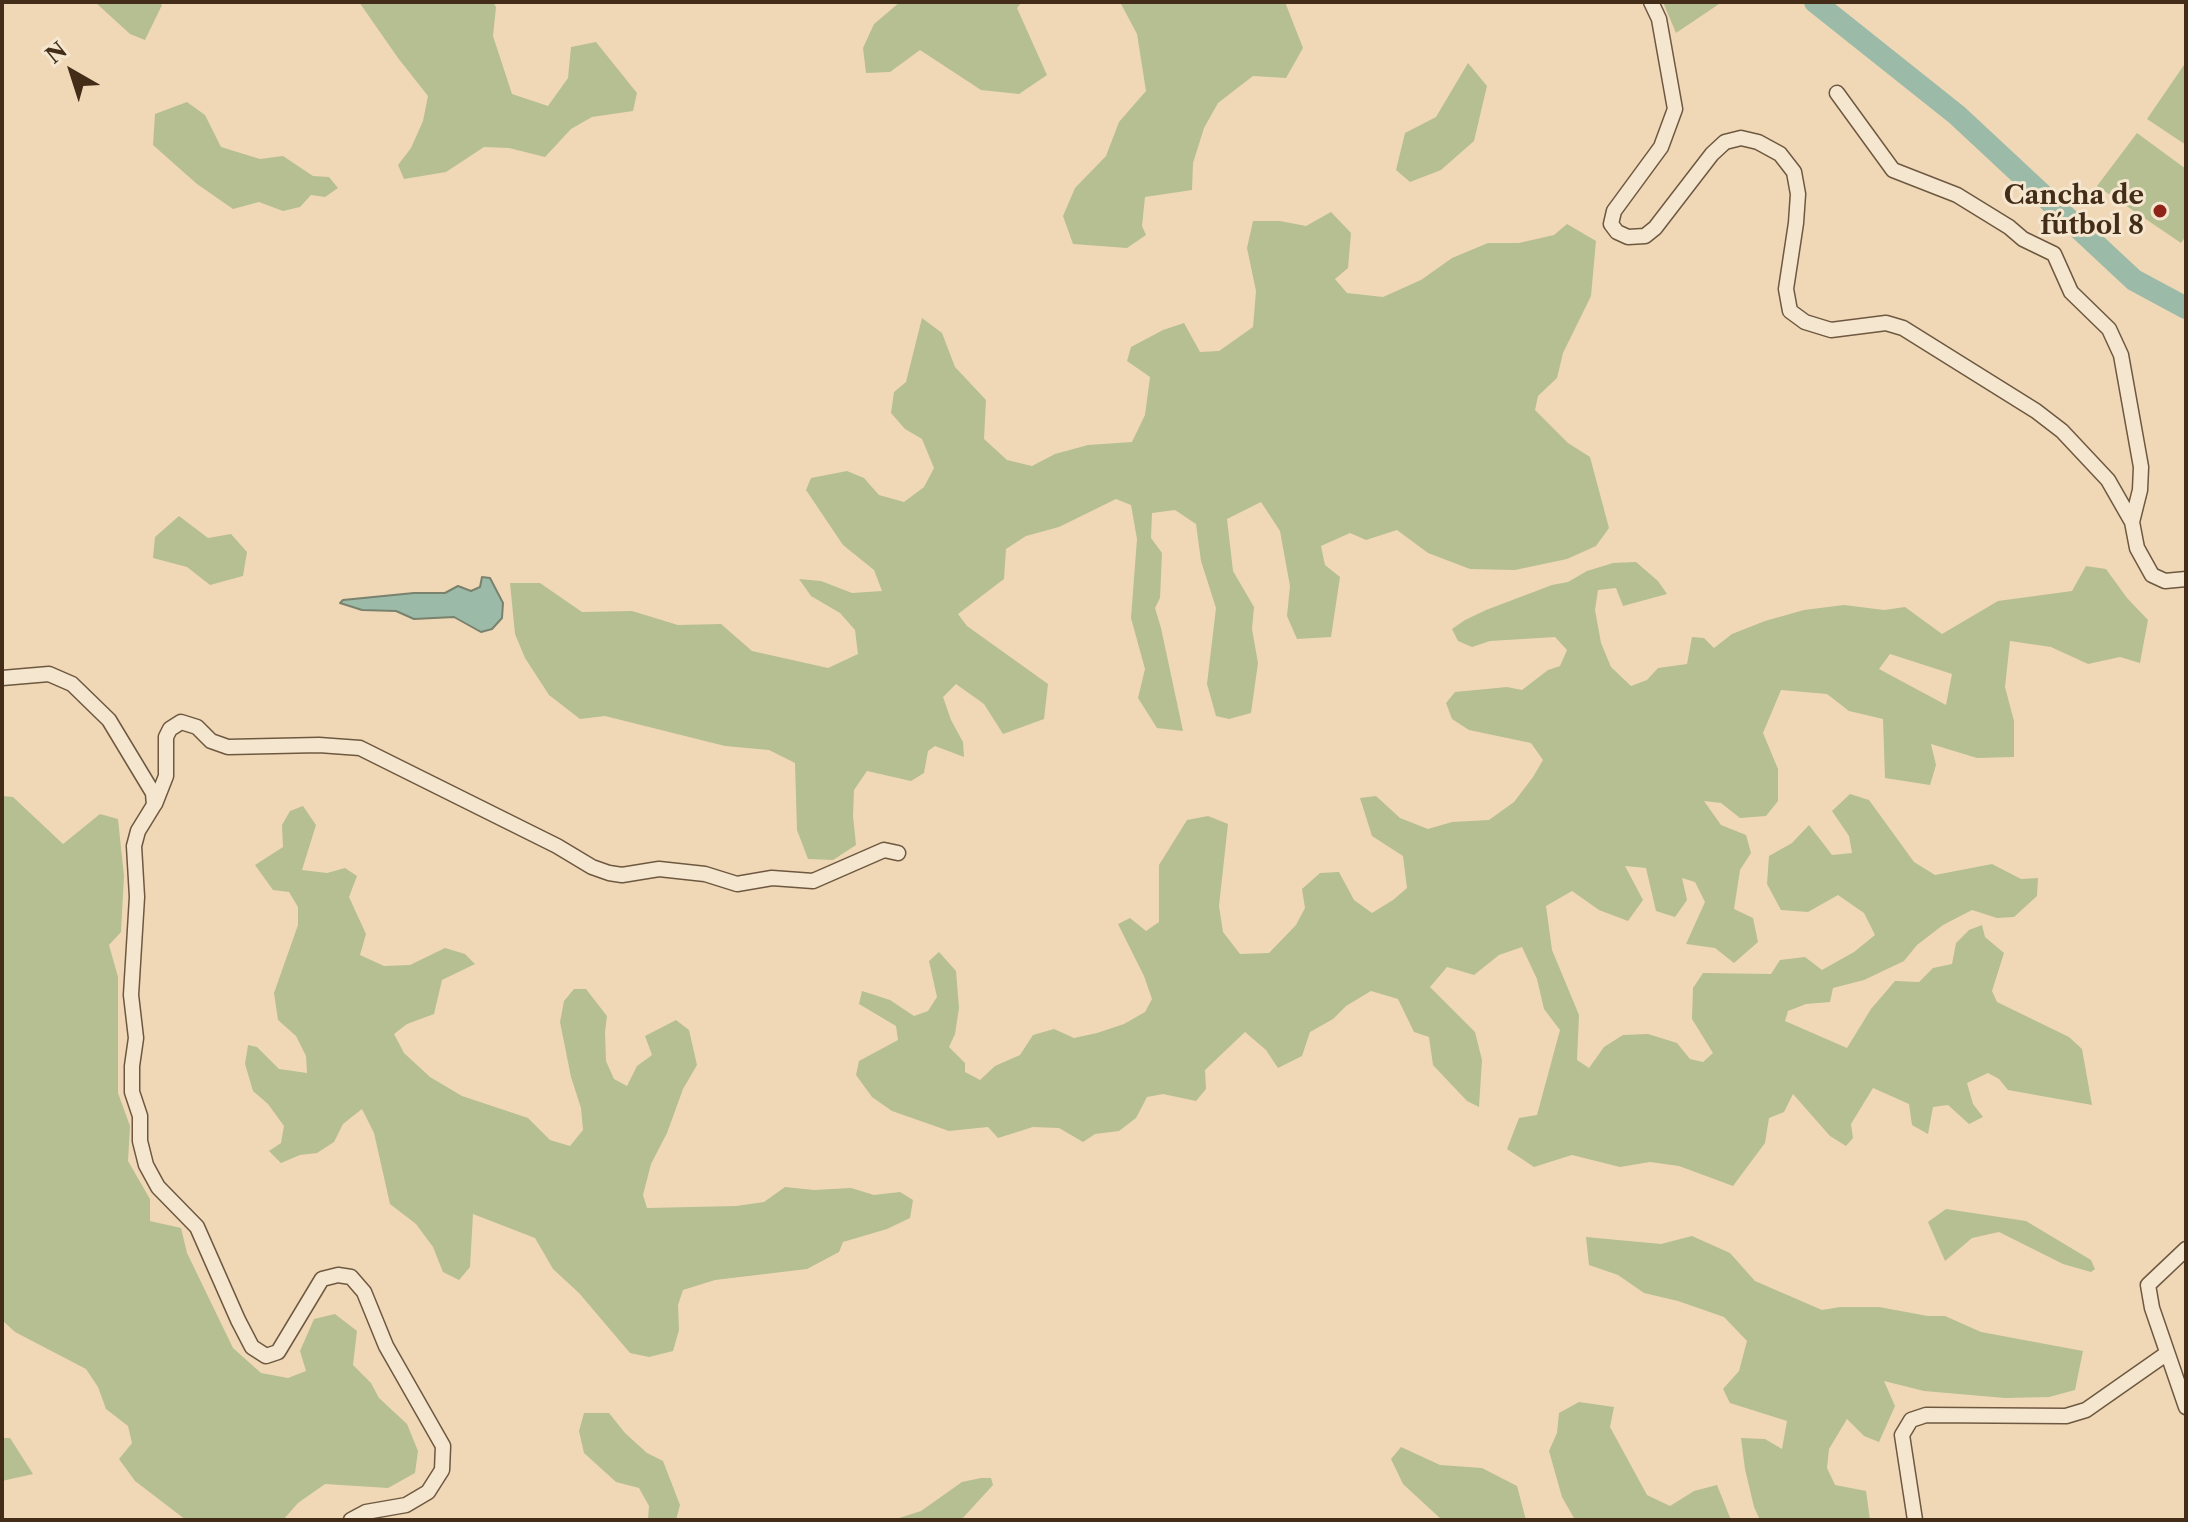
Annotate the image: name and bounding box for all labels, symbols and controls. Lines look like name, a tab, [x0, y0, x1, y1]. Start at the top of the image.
north arrow	[32, 32, 112, 112]
text: N	[41, 36, 73, 69]
place label: Cancha de fútbol 8	[2004, 180, 2144, 242]
marker: Cancha de fútbol 8	[2151, 202, 2169, 220]

